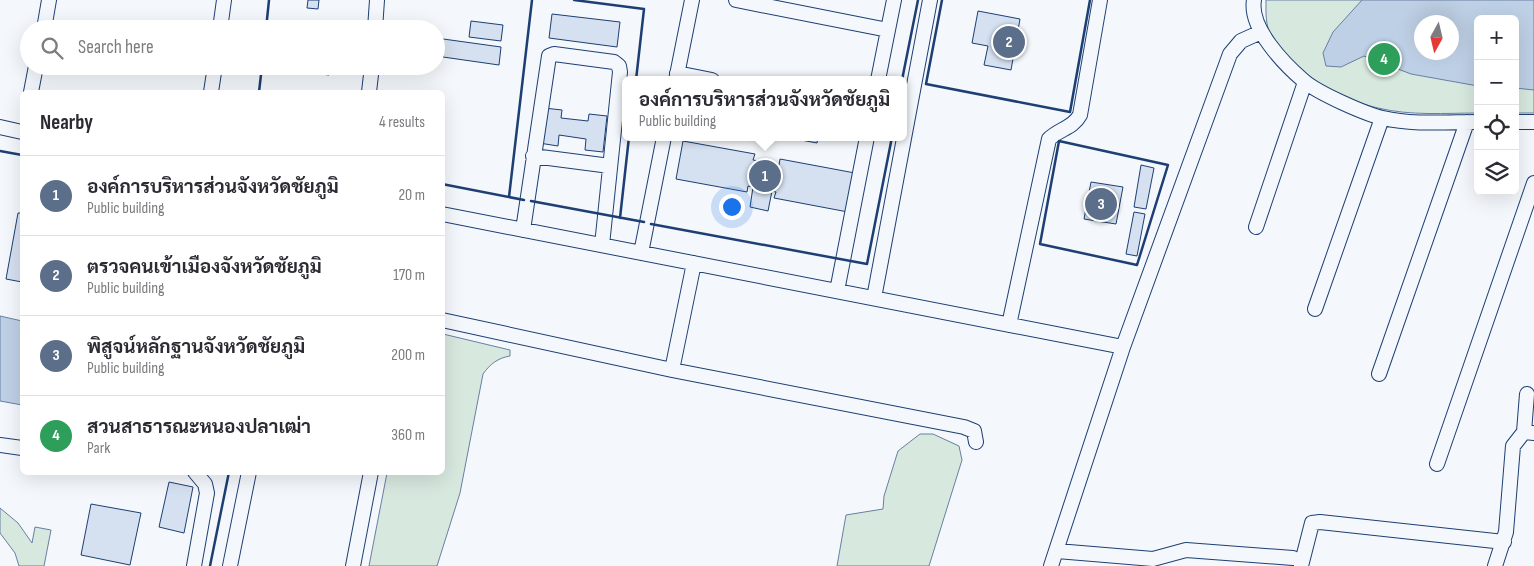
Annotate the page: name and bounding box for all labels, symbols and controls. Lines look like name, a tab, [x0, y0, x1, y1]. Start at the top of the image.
north arrow	[1414, 15, 1459, 60]
map controls	[1474, 15, 1519, 195]
button: +	[1474, 15, 1519, 60]
search box	[20, 20, 445, 75]
pin: 2	[993, 23, 1025, 61]
icon: search	[38, 34, 66, 62]
text: Search here	[78, 36, 154, 59]
pin: 4	[1368, 40, 1400, 78]
button: −	[1474, 60, 1519, 105]
popup	[622, 76, 907, 141]
text: องค์การบริหารส่วนจังหวัดชัยภูมิ	[639, 89, 890, 112]
button: locate	[1474, 105, 1519, 150]
text: Nearby	[40, 110, 93, 135]
text: Public building	[639, 112, 716, 131]
text: 4 results	[379, 113, 425, 132]
button: layers	[1474, 150, 1519, 195]
pin: 1	[749, 157, 781, 195]
text: องค์การบริหารส่วนจังหวัดชัยภูมิ	[87, 176, 339, 199]
pin: 3	[1085, 185, 1117, 223]
text: 1	[53, 186, 59, 205]
text: 20 m	[398, 186, 425, 205]
your location	[719, 194, 745, 220]
text: Public building	[87, 199, 164, 218]
text: ตรวจคนเข้าเมืองจังหวัดชัยภูมิ	[87, 256, 322, 279]
text: 2	[52, 266, 60, 285]
text: 170 m	[393, 266, 425, 285]
text: Public building	[87, 279, 164, 298]
text: พิสูจน์หลักฐานจังหวัดชัยภูมิ	[87, 336, 305, 359]
text: 3	[52, 346, 60, 365]
text: 200 m	[391, 346, 425, 365]
text: Public building	[87, 359, 164, 378]
text: สวนสาธารณะหนองปลาเฒ่า	[87, 416, 311, 439]
text: 4	[52, 426, 60, 445]
text: 360 m	[391, 426, 425, 445]
text: Park	[87, 439, 110, 458]

